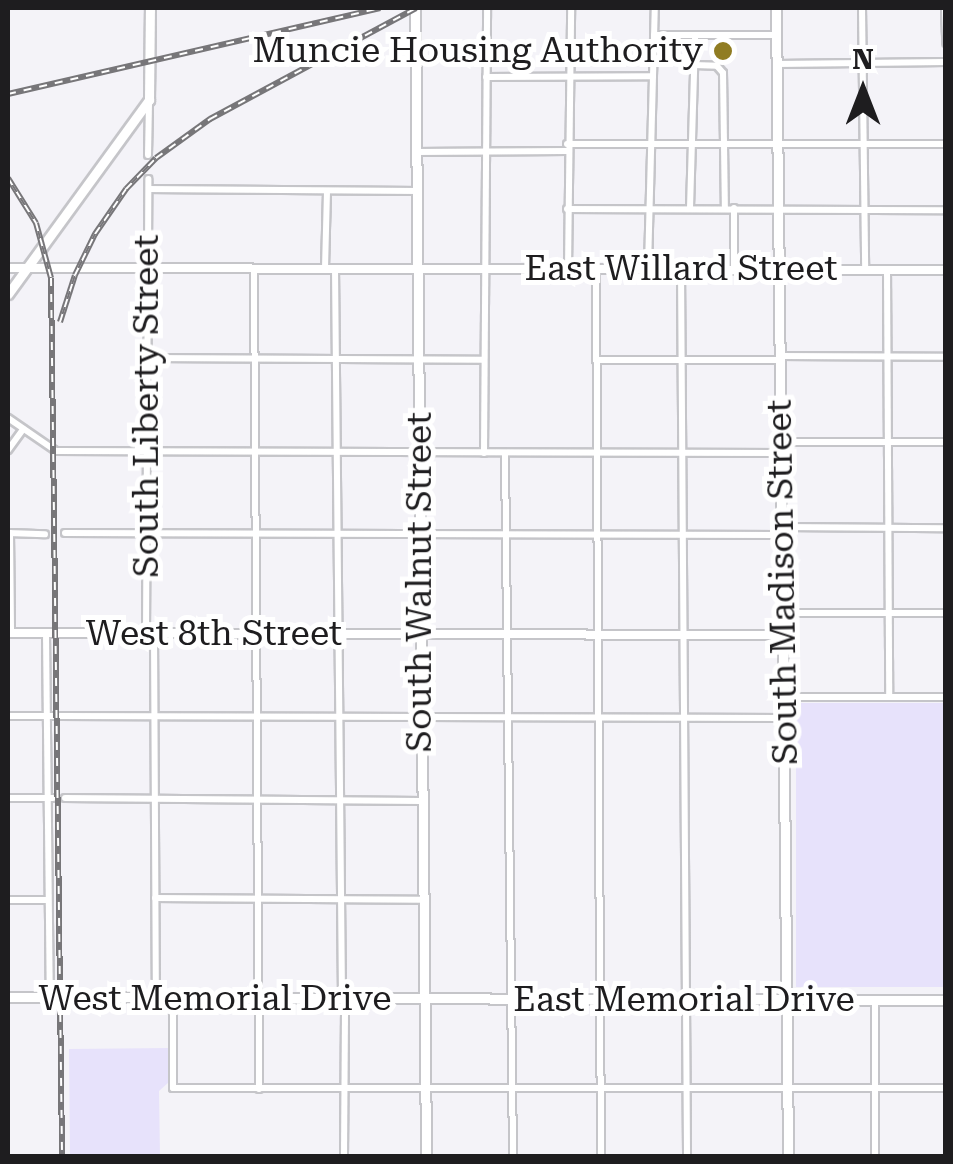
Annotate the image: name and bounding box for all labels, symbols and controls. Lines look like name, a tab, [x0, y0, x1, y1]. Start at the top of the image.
place label: Muncie Housing Authority	[253, 30, 703, 72]
marker: Muncie Housing Authority	[712, 40, 734, 62]
north arrow	[813, 40, 913, 140]
text: N	[852, 43, 874, 76]
street label: South Liberty Street	[126, 234, 168, 578]
street label: East Willard Street	[524, 248, 838, 290]
street label: South Madison Street	[759, 399, 807, 765]
street label: South Walnut Street	[399, 412, 441, 752]
street label: West 8th Street	[86, 613, 342, 655]
street label: West Memorial Drive	[38, 978, 392, 1020]
street label: East Memorial Drive	[513, 979, 855, 1021]

